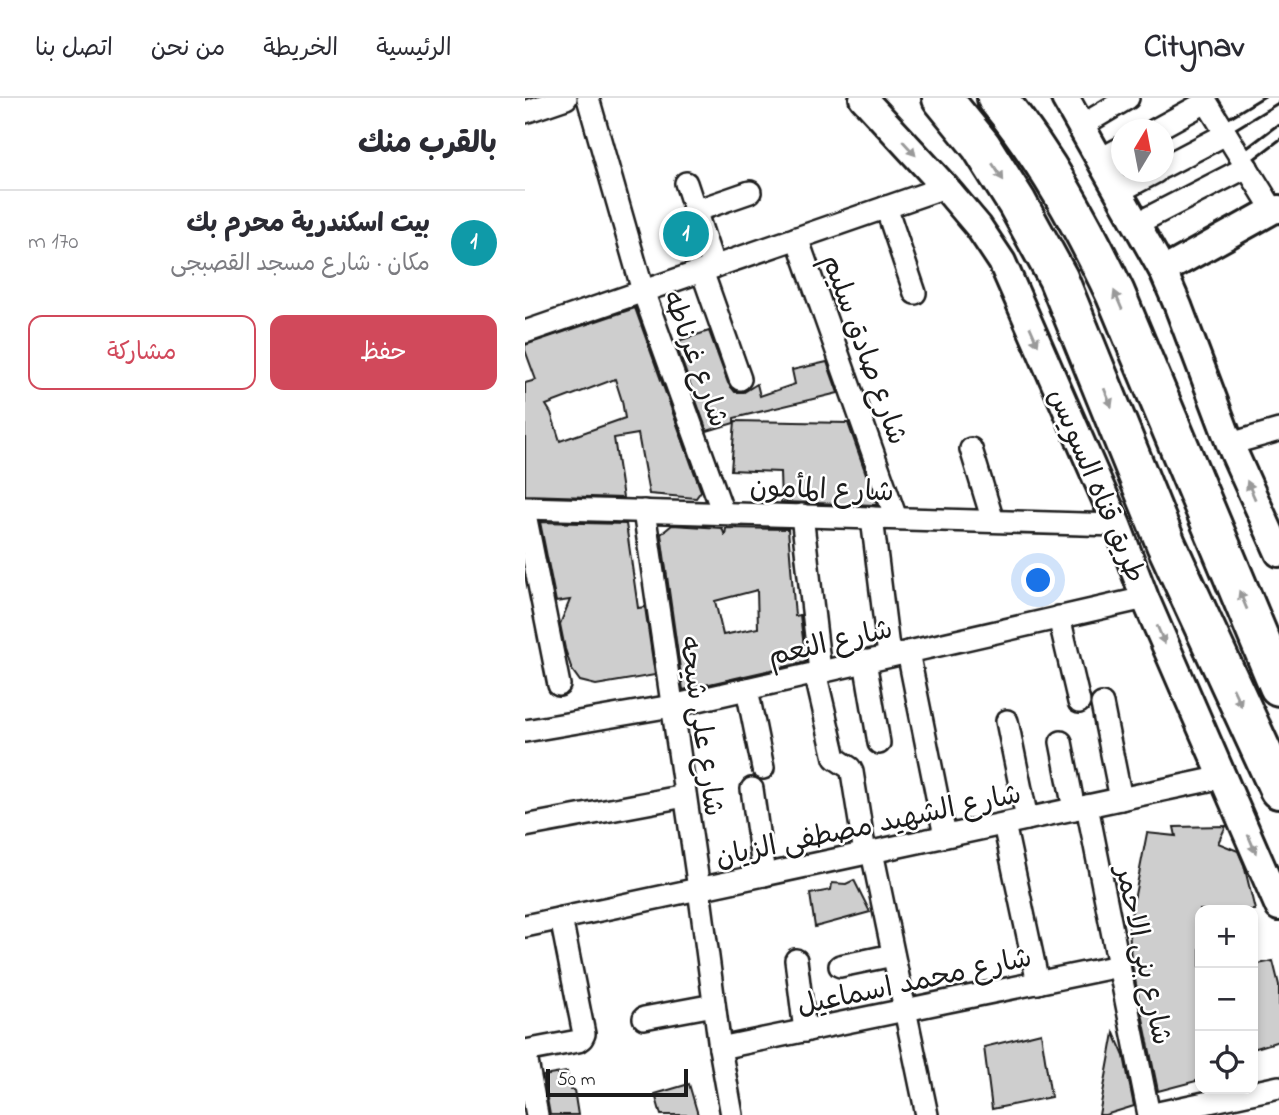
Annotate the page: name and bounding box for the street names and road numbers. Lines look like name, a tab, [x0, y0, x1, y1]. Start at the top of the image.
street label: شارع صادق سليم	[809, 249, 916, 451]
street label: شارع غرناطه	[650, 285, 738, 434]
street label: طريق قناه السويس	[1035, 383, 1154, 590]
street label: شارع المأمون	[749, 468, 895, 515]
street label: شارع النعم	[764, 610, 897, 679]
street label: شارع على شيحه	[667, 634, 732, 819]
street label: شارع الشهيد مصطفى الزيان	[712, 775, 1025, 880]
street label: شارع بنى الاحمر	[1102, 860, 1181, 1049]
street label: شارع محمد اسماعيل	[794, 939, 1036, 1028]

